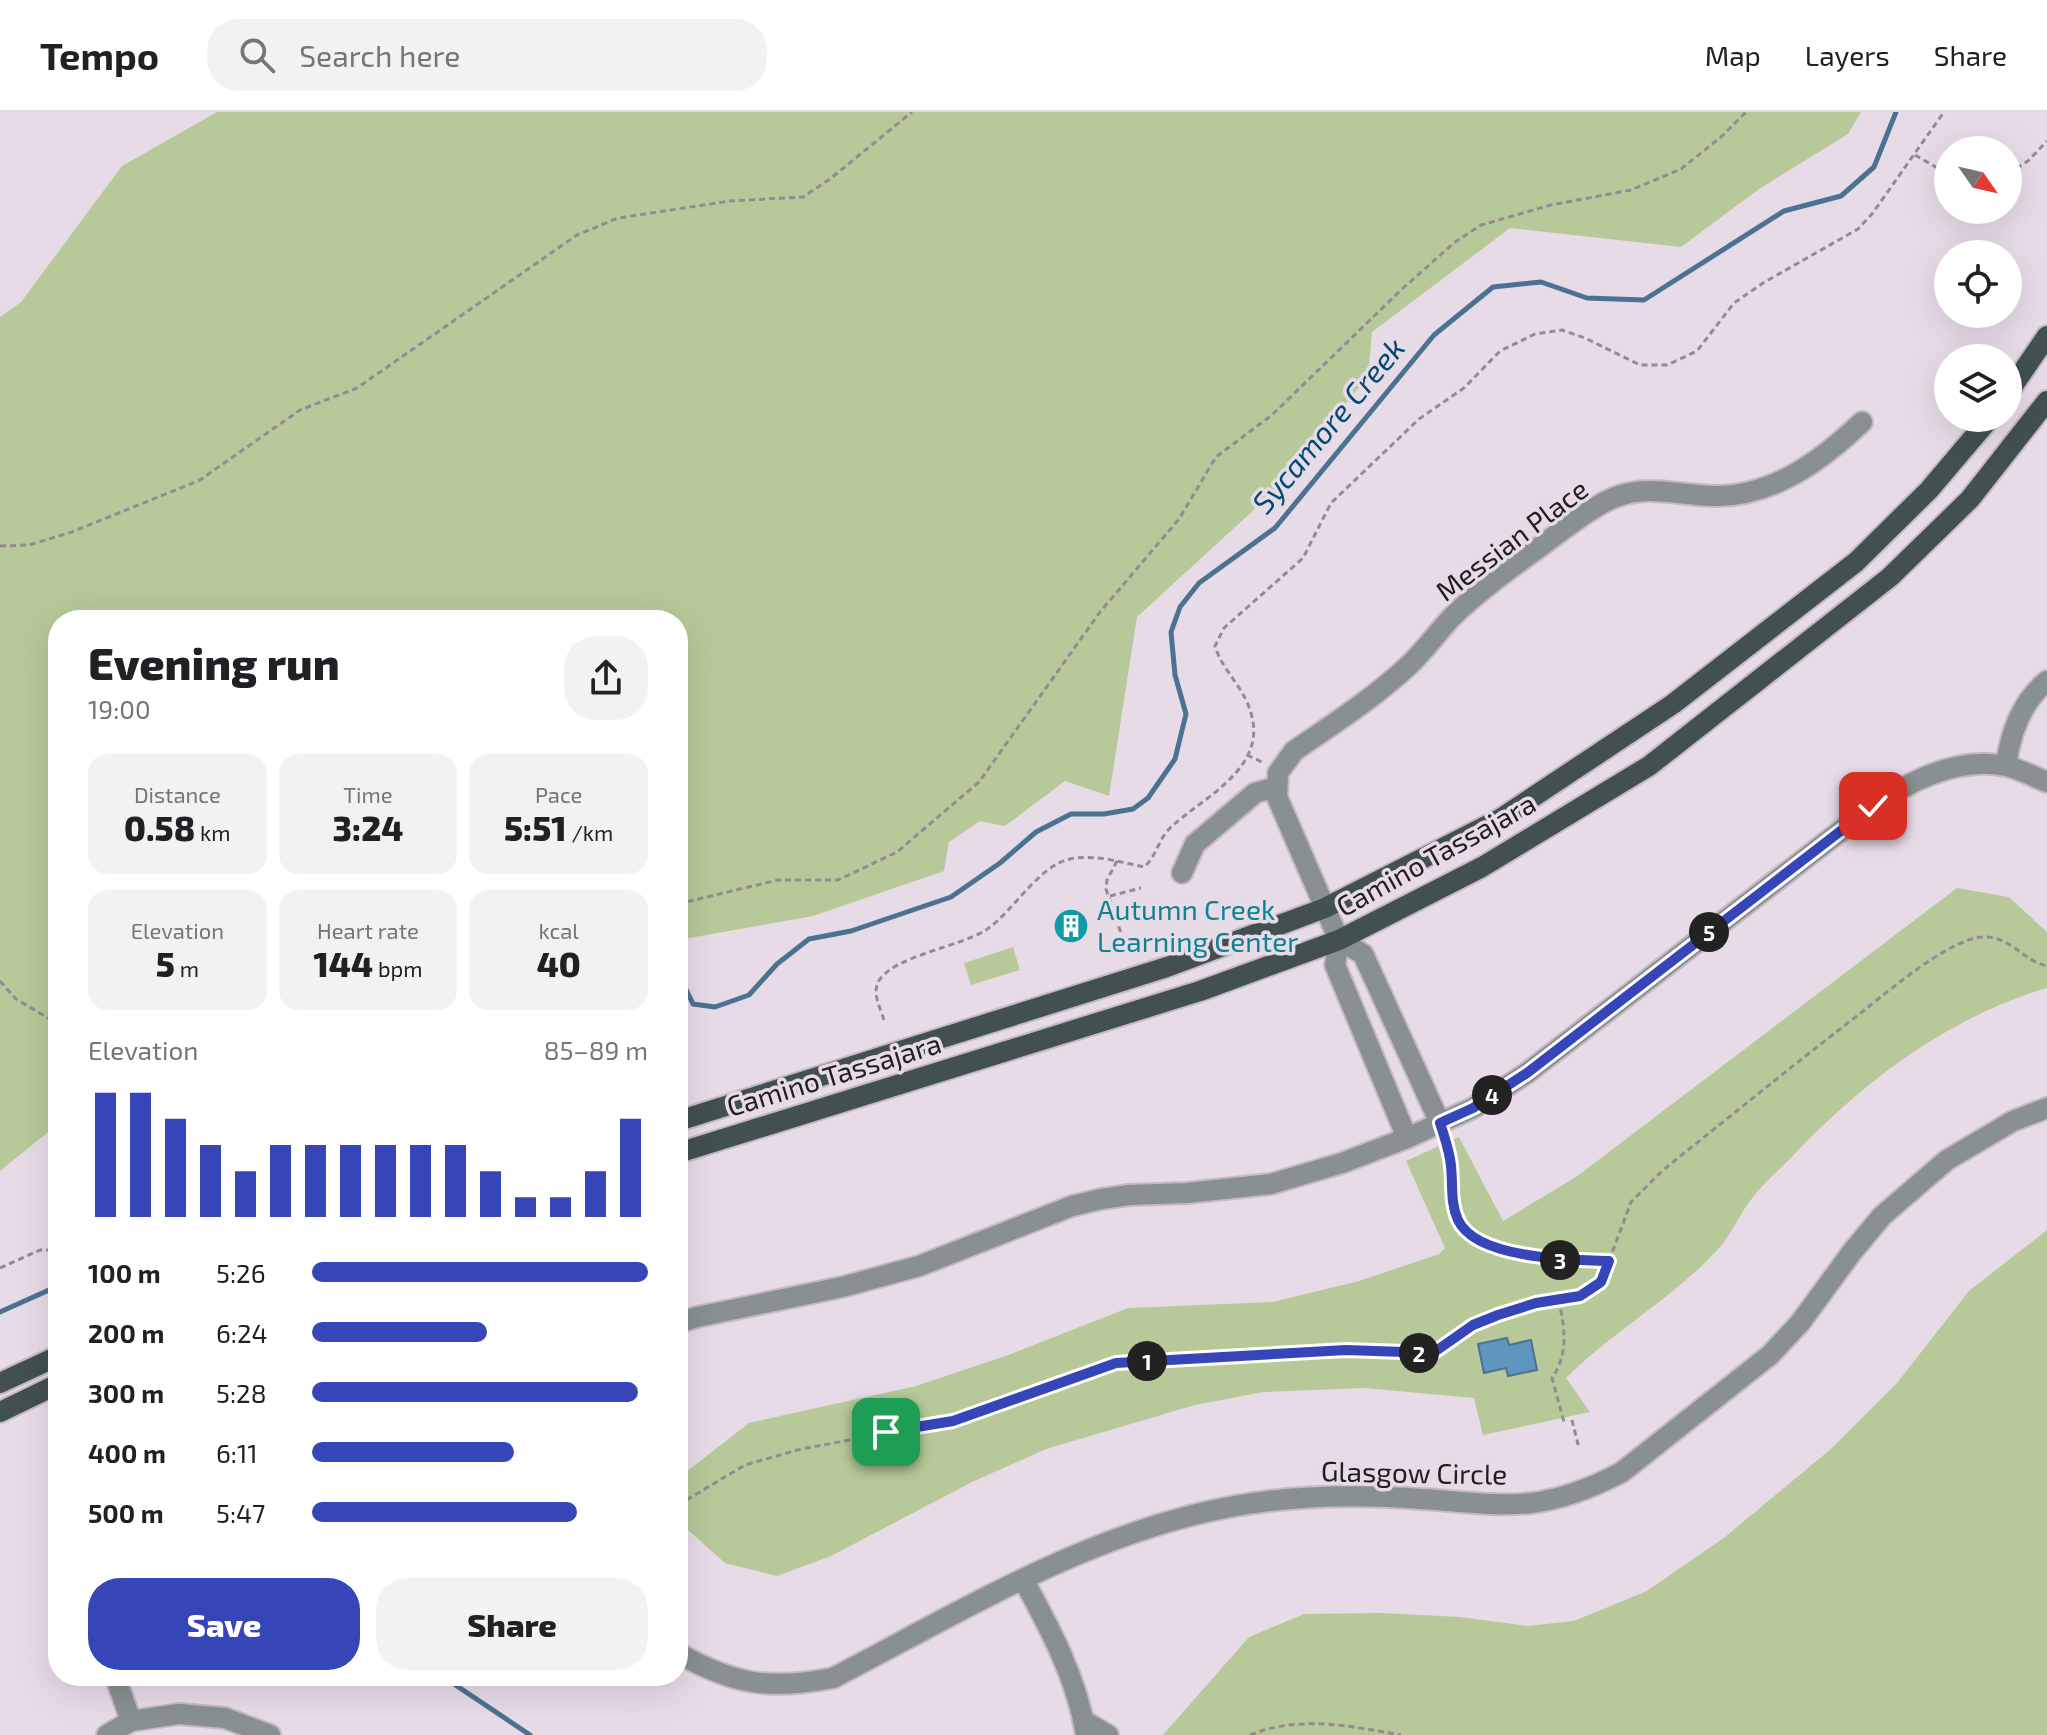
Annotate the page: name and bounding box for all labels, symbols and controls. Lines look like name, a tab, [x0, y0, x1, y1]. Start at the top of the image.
search box	[207, 19, 767, 91]
text: Tempo	[40, 32, 159, 78]
icon: search	[235, 33, 279, 77]
text: Search here	[299, 37, 460, 73]
text: Map	[1705, 38, 1761, 72]
text: Layers	[1805, 38, 1890, 72]
text: Share	[1934, 38, 2007, 72]
north arrow	[1934, 136, 2022, 224]
map controls	[1934, 136, 2022, 432]
button: locate	[1934, 240, 2022, 328]
water label: Sycamore Creek	[1244, 330, 1412, 521]
button: layers	[1934, 344, 2022, 432]
street label: Messian Place	[1429, 471, 1594, 607]
text: Evening run	[88, 636, 340, 689]
button: share	[564, 636, 648, 720]
text: 19:00	[88, 693, 151, 724]
pin	[1839, 772, 1907, 840]
text: Distance	[134, 781, 221, 807]
text: Time	[343, 781, 393, 807]
text: Pace	[535, 781, 582, 807]
icon: check	[1851, 784, 1895, 828]
street label: Camino Tassajara	[1330, 785, 1541, 923]
text: 0.58	[124, 807, 195, 848]
text: 3:24	[333, 807, 403, 848]
text: 5:51	[504, 807, 567, 848]
text: km	[195, 819, 231, 845]
text: /km	[567, 819, 613, 845]
place label: Autumn Creek Learning Center	[1097, 892, 1299, 958]
building icon: Autumn Creek Learning Center	[1052, 907, 1090, 945]
pin: 5	[1689, 912, 1729, 952]
text: Elevation	[131, 917, 224, 943]
text: Heart rate	[317, 917, 419, 943]
text: kcal	[539, 917, 579, 943]
text: 5	[1703, 919, 1715, 945]
text: 5	[156, 943, 175, 984]
text: 144	[314, 943, 373, 984]
text: 40	[537, 943, 581, 984]
text: m	[175, 955, 199, 981]
text: bpm	[373, 955, 422, 981]
street label: Camino Tassajara	[722, 1025, 945, 1123]
text: Elevation	[88, 1034, 198, 1065]
text: 85–89 m	[544, 1034, 648, 1065]
pin: 4	[1472, 1075, 1512, 1115]
text: 4	[1485, 1082, 1499, 1108]
pin: 3	[1540, 1240, 1580, 1280]
text: 3	[1554, 1247, 1566, 1273]
text: 100 m	[88, 1257, 161, 1288]
text: 5:26	[216, 1257, 266, 1288]
text: 200 m	[88, 1317, 164, 1348]
text: 6:24	[216, 1317, 268, 1348]
pin: 2	[1399, 1333, 1439, 1373]
text: 2	[1413, 1340, 1425, 1366]
pin: 1	[1127, 1341, 1167, 1381]
text: 1	[1142, 1348, 1152, 1374]
text: 300 m	[88, 1377, 164, 1408]
text: 5:28	[216, 1377, 266, 1408]
pin	[852, 1398, 920, 1466]
icon: arrive	[864, 1410, 908, 1454]
text: 400 m	[88, 1437, 166, 1468]
text: 6:11	[216, 1437, 258, 1468]
street label: Glasgow Circle	[1321, 1453, 1508, 1491]
text: 500 m	[88, 1497, 164, 1528]
text: 5:47	[216, 1497, 265, 1528]
button: Save	[88, 1578, 360, 1670]
button: Share	[376, 1578, 648, 1670]

